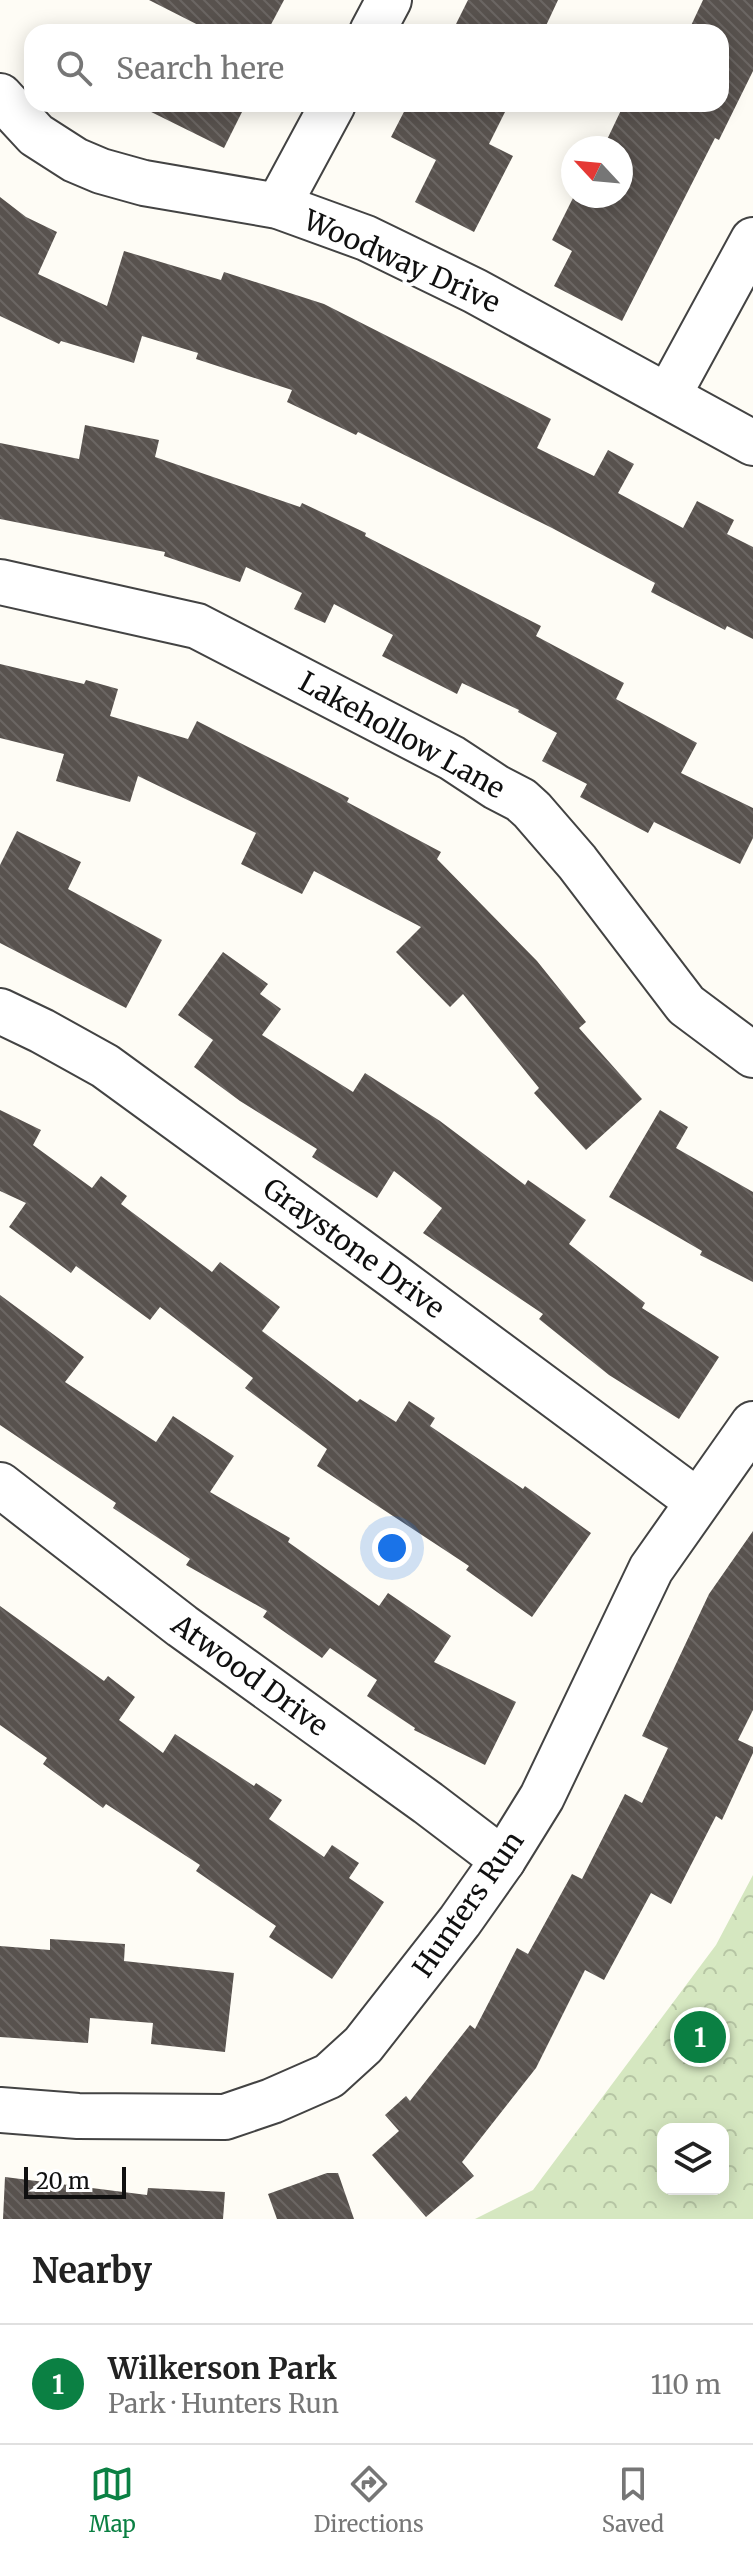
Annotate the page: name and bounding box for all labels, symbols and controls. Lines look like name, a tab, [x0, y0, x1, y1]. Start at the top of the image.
search box	[24, 24, 729, 112]
icon: search	[52, 46, 96, 90]
text: Search here	[116, 49, 284, 87]
north arrow	[561, 136, 633, 208]
street label: Woodway Drive	[297, 201, 506, 320]
street label: Lakehollow Lane	[293, 664, 511, 806]
street label: Graystone Drive	[256, 1170, 452, 1326]
your location	[372, 1528, 412, 1568]
street label: Atwood Drive	[164, 1606, 335, 1744]
street label: Hunters Run	[404, 1824, 532, 1984]
pin: 1	[674, 2007, 726, 2067]
map controls	[657, 2123, 729, 2195]
button: layers	[657, 2123, 729, 2195]
scale bar	[24, 2163, 126, 2199]
text: 20 m	[36, 2167, 90, 2195]
text: Nearby	[32, 2250, 152, 2292]
text: Wilkerson Park	[108, 2349, 337, 2387]
text: 1	[52, 2368, 64, 2401]
text: 110 m	[651, 2368, 721, 2401]
text: Park · Hunters Run	[108, 2387, 339, 2420]
tab: Map	[89, 2462, 136, 2538]
tab: Directions	[314, 2462, 424, 2538]
tab: Saved	[602, 2462, 664, 2538]

